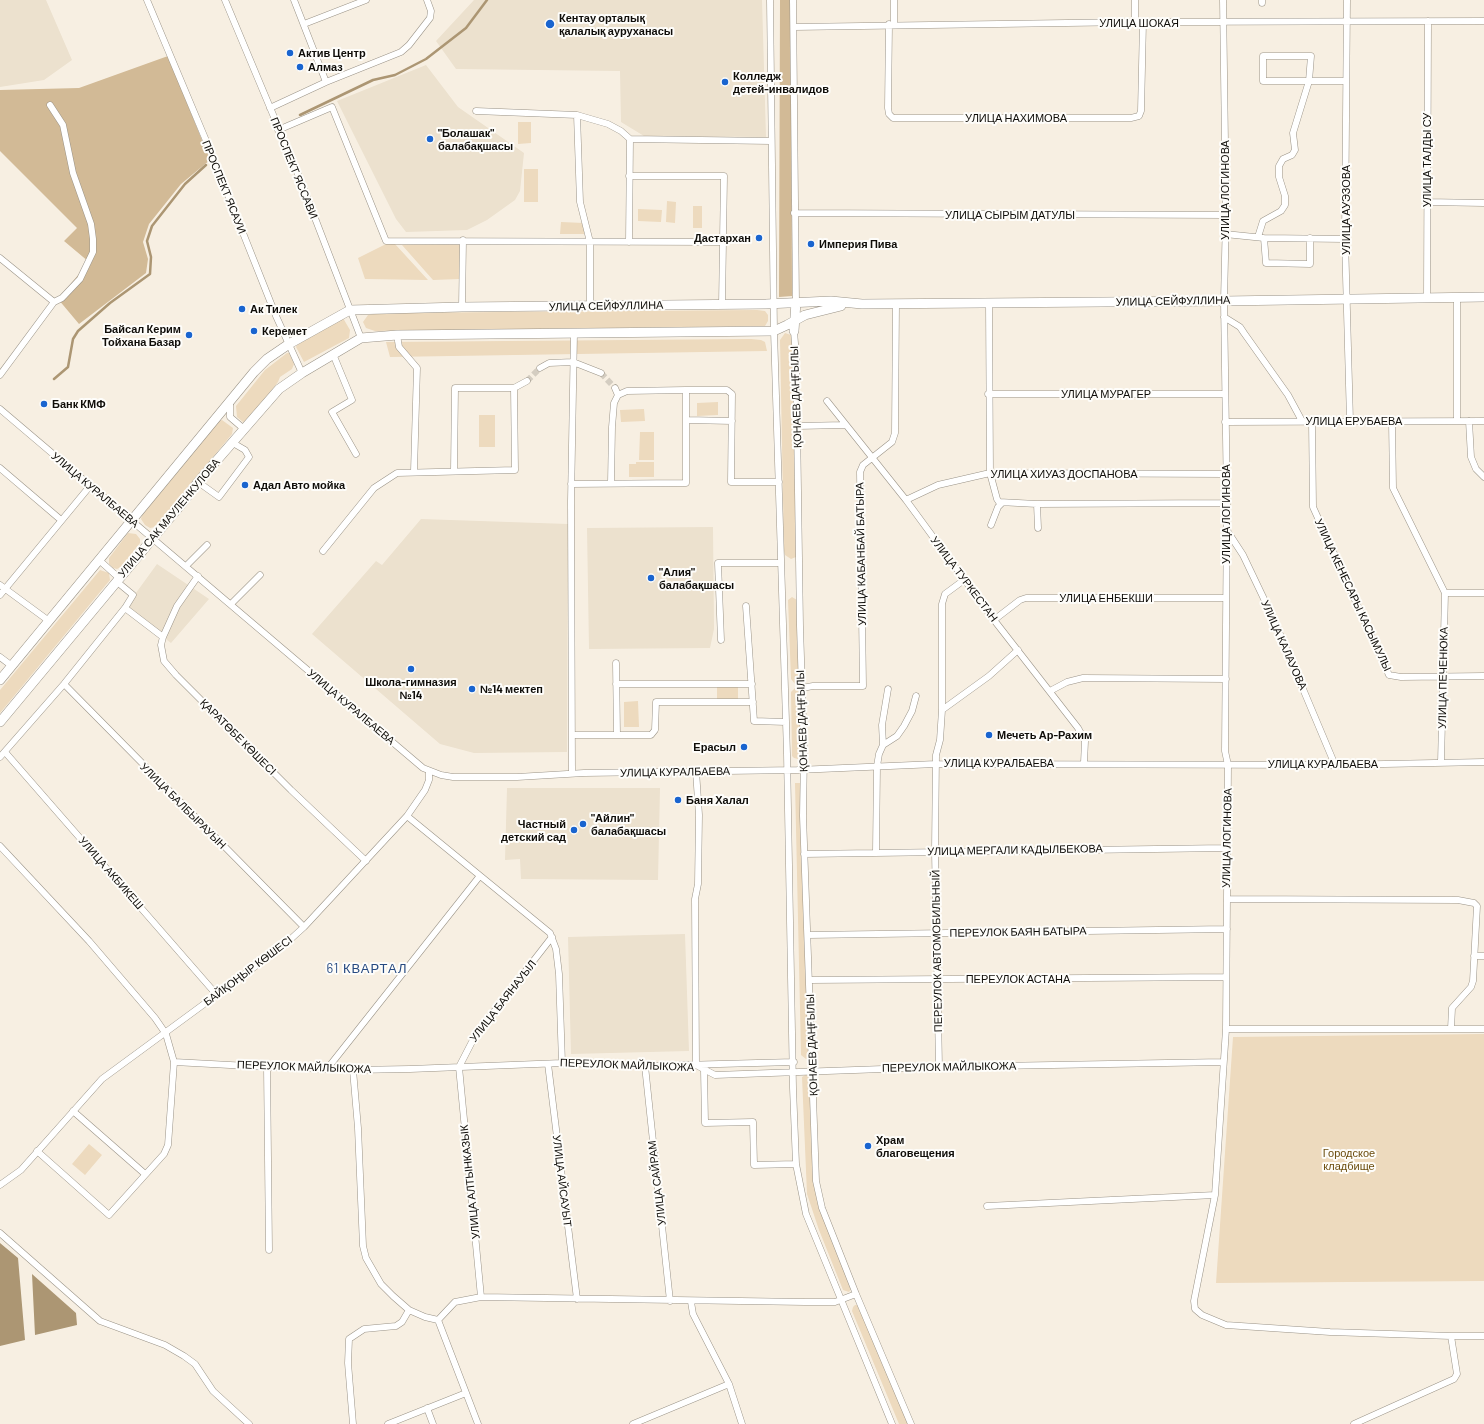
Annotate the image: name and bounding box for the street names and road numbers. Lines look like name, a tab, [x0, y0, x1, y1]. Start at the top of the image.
street label: УЛИЦА ШОКАЯ	[1099, 16, 1179, 30]
street label: УЛИЦА НАХИМОВА	[965, 111, 1067, 125]
street label: УЛИЦА ТАЛДЫ СУ	[1420, 113, 1434, 207]
street label: ПРОСПЕКТ ЯССАВИ	[268, 115, 320, 221]
street label: ПРОСПЕКТ ЯСАУИ	[199, 138, 249, 236]
street label: УЛИЦА ЛОГИНОВА	[1218, 140, 1232, 240]
street label: УЛИЦА АУЭЗОВА	[1339, 165, 1353, 255]
street label: УЛИЦА СЫРЫМ ДАТУЛЫ	[945, 208, 1075, 222]
street label: УЛИЦА СЕЙФУЛЛИНА	[1116, 293, 1230, 309]
street label: УЛИЦА СЕЙФУЛЛИНА	[549, 298, 663, 314]
street label: ҚОНАЕВ ДАҢҒЫЛЫ	[788, 346, 804, 448]
street label: УЛИЦА МУРАГЕР	[1061, 387, 1151, 401]
street label: УЛИЦА ЕРУБАЕВА	[1306, 414, 1402, 428]
street label: УЛИЦА КУРАЛБАЕВА	[49, 449, 141, 531]
street label: УЛИЦА САК МАУЛЕНКУЛОВА	[115, 456, 223, 580]
street label: УЛИЦА ЛОГИНОВА	[1219, 464, 1233, 564]
street label: УЛИЦА ХИУАЗ ДОСПАНОВА	[991, 467, 1137, 481]
street label: УЛИЦА КАБАНБАЙ БАТЫРА	[853, 482, 869, 626]
street label: УЛИЦА КЕНЕСАРЫ КАСЫМУЛЫ	[1312, 517, 1394, 673]
street label: УЛИЦА ТУРКЕСТАН	[928, 534, 1000, 624]
street label: УЛИЦА ЕНБЕКШИ	[1059, 591, 1153, 605]
street label: УЛИЦА КАЛАУОВА	[1258, 598, 1310, 692]
street label: УЛИЦА ПЕЧЕНЮКА	[1436, 627, 1450, 729]
street label: УЛИЦА КУРАЛБАЕВА	[305, 666, 397, 748]
street label: ҚОНАЕВ ДАҢҒЫЛЫ	[794, 670, 810, 772]
street label: ҚАРАТӨБЕ КӨШЕСІ	[197, 696, 279, 778]
street label: УЛИЦА КУРАЛБАЕВА	[944, 756, 1054, 770]
street label: УЛИЦА КУРАЛБАЕВА	[1268, 757, 1378, 771]
street label: УЛИЦА БАЛБЫРАУЫН	[137, 760, 229, 852]
street label: УЛИЦА КУРАЛБАЕВА	[620, 764, 730, 780]
street label: УЛИЦА ЛОГИНОВА	[1220, 788, 1234, 888]
street label: УЛИЦА АКБИКЕШ	[76, 834, 146, 912]
street label: УЛИЦА МЕРГАЛИ КАДЫЛБЕКОВА	[927, 842, 1103, 858]
street label: ПЕРЕУЛОК АВТОМОБИЛЬНЫЙ	[929, 870, 945, 1032]
street label: ПЕРЕУЛОК БАЯН БАТЫРА	[949, 924, 1087, 940]
street label: БАЙҚОҢЫР КӨШЕСІ	[201, 933, 295, 1009]
street label: УЛИЦА БАЯНАУЫЛ	[467, 957, 539, 1045]
street label: ПЕРЕУЛОК АСТАНА	[966, 972, 1070, 986]
street label: ҚОНАЕВ ДАҢҒЫЛЫ	[804, 994, 820, 1096]
street label: ПЕРЕУЛОК МАЙЛЫКОЖА	[560, 1056, 694, 1074]
street label: ПЕРЕУЛОК МАЙЛЫКОЖА	[237, 1058, 371, 1076]
street label: ПЕРЕУЛОК МАЙЛЫКОЖА	[882, 1059, 1016, 1075]
street label: УЛИЦА АЛТЫНКАЗЫК	[457, 1124, 483, 1240]
street label: УЛИЦА АЙСАУЫТ	[550, 1134, 574, 1228]
street label: УЛИЦА САЙРАМ	[645, 1140, 669, 1226]

